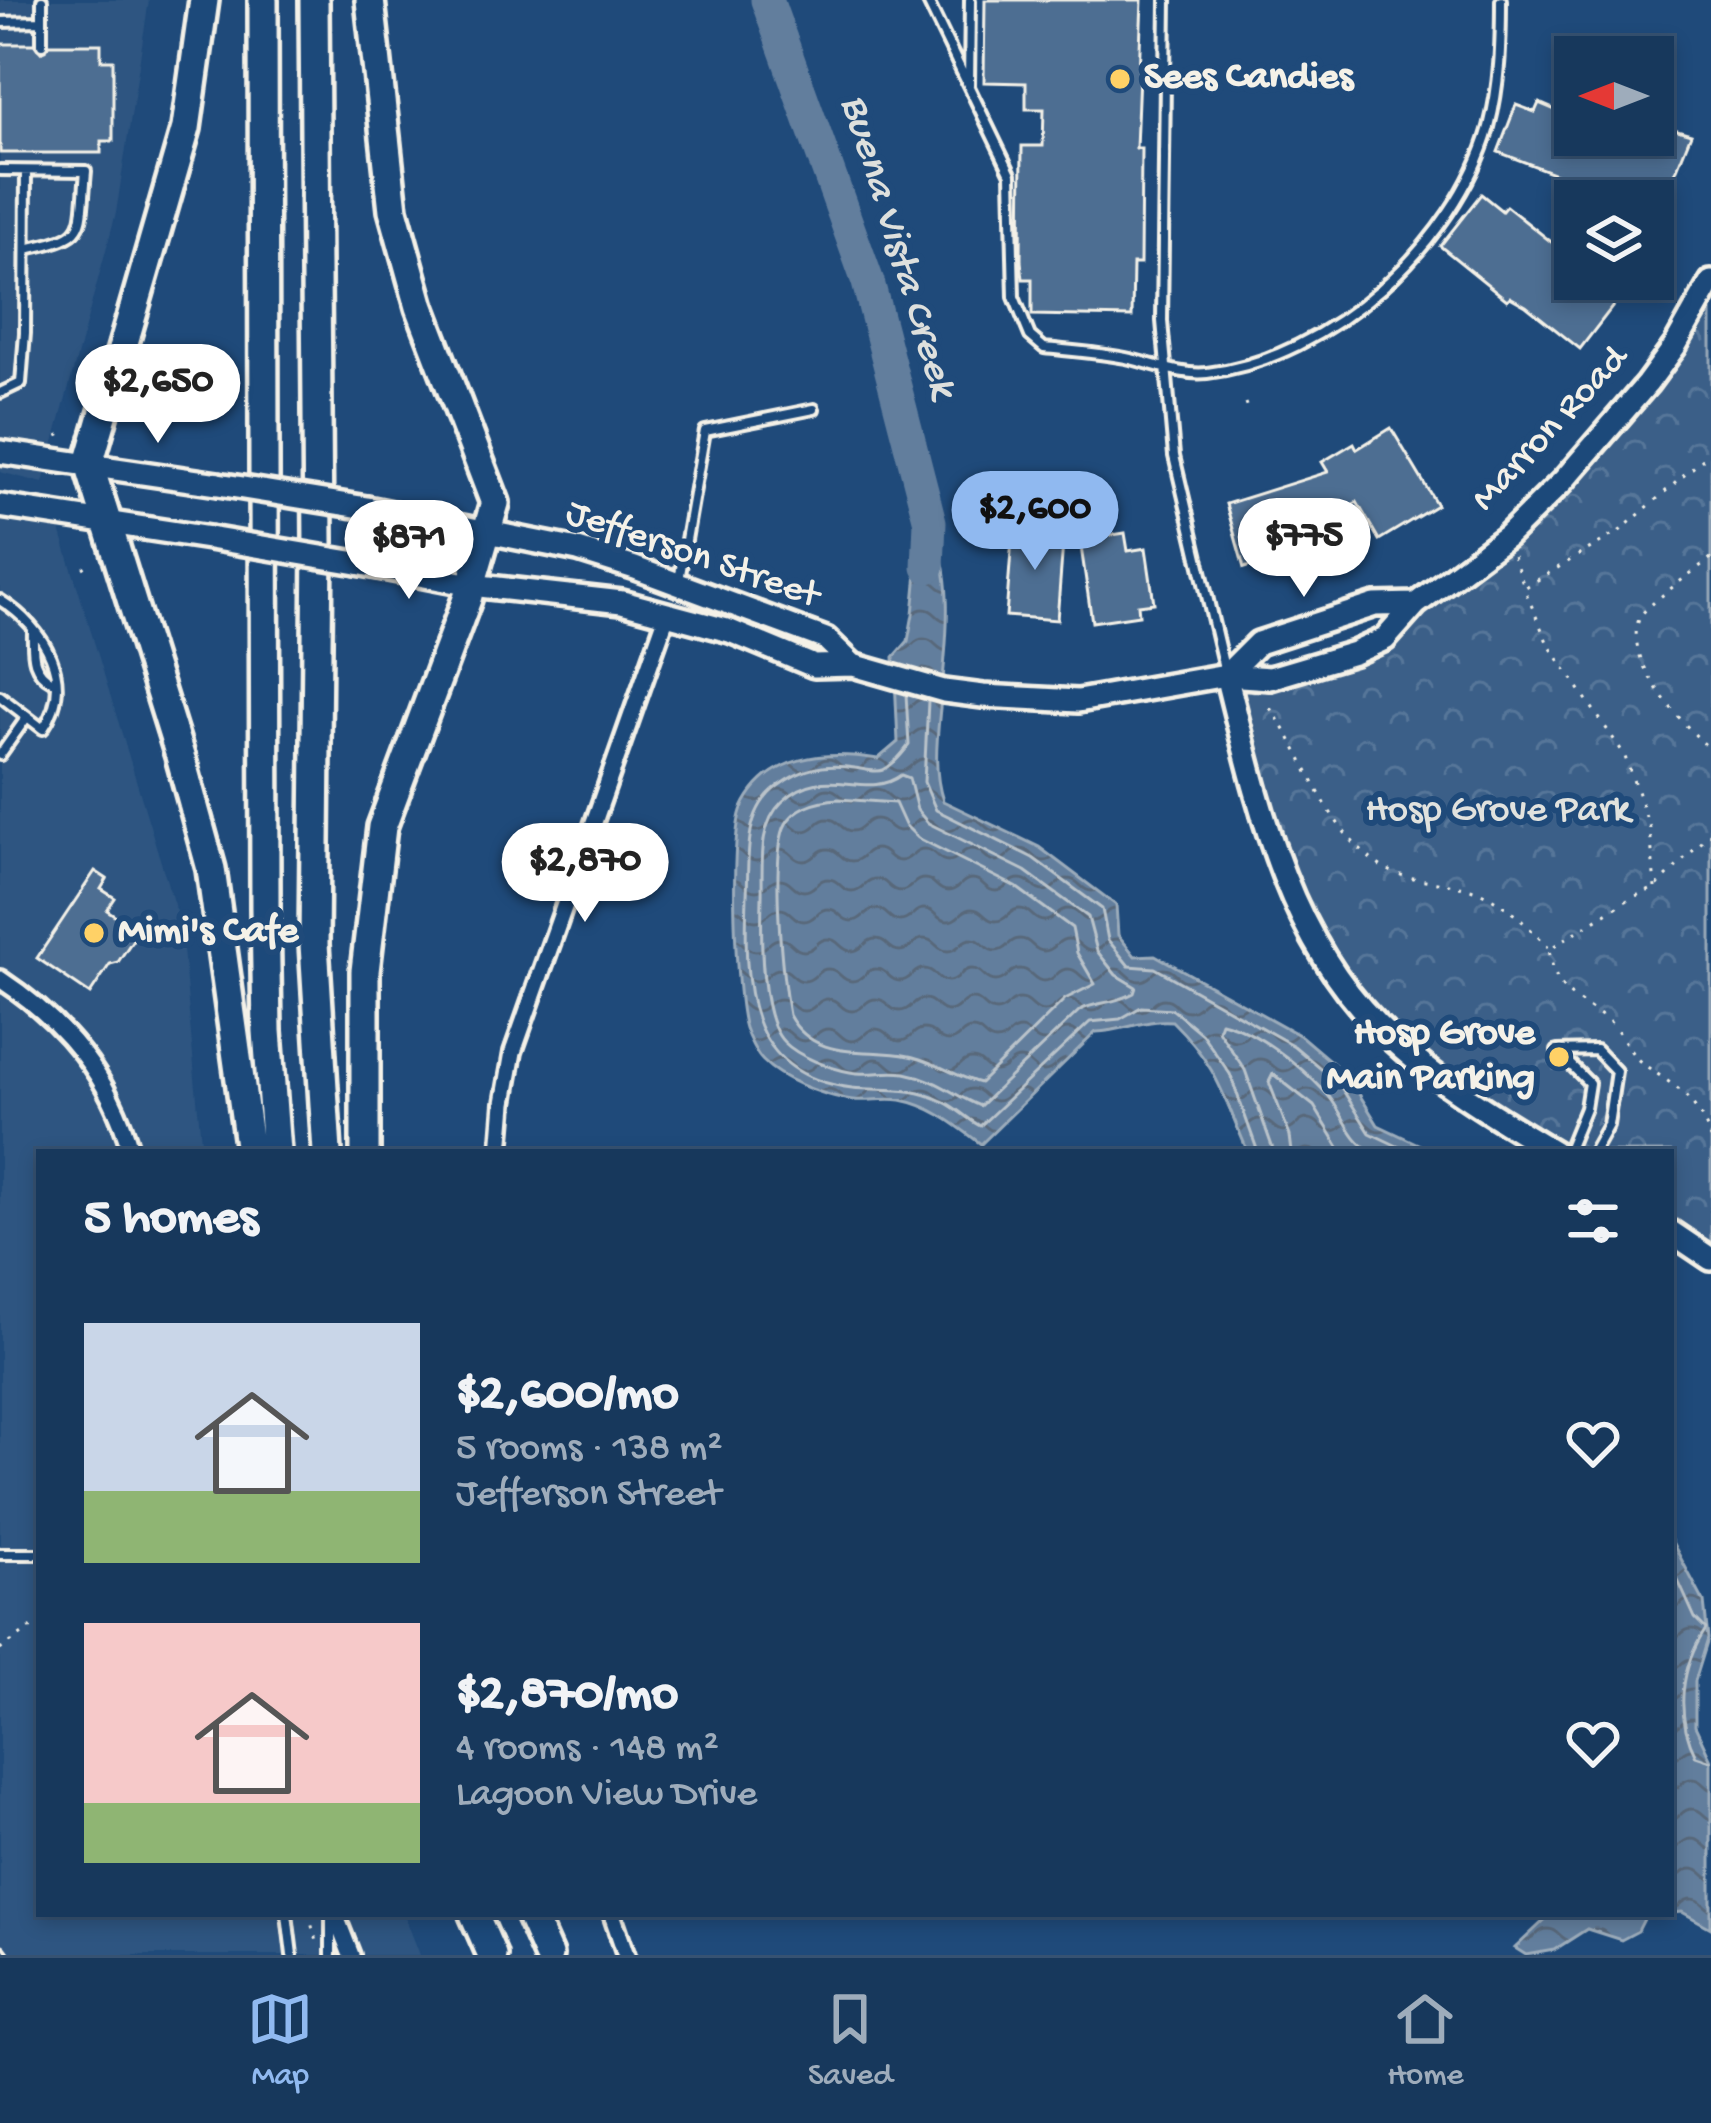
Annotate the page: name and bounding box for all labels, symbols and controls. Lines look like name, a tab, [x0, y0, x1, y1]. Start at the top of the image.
north arrow	[1554, 36, 1674, 156]
map controls	[1554, 36, 1674, 300]
place label: Sees Candies	[1144, 56, 1355, 102]
marker: Sees Candies	[1107, 66, 1133, 92]
water label: Buena Vista Creek	[827, 90, 967, 408]
button: layers	[1554, 180, 1674, 300]
street label: Marron Road	[1463, 335, 1641, 522]
pin: $2,650	[60, 344, 256, 446]
text: $2,650	[102, 360, 214, 406]
pin: $2,600	[937, 471, 1133, 573]
text: $2,600	[979, 487, 1091, 533]
street label: Jefferson Street	[559, 491, 828, 622]
pin: $775	[1233, 498, 1375, 600]
pin: $871	[338, 500, 480, 602]
text: $775	[1265, 514, 1343, 560]
text: $871	[372, 516, 446, 562]
park label: Hosp Grove Park	[1366, 789, 1634, 835]
pin: $2,870	[487, 823, 683, 925]
text: $2,870	[529, 839, 641, 885]
place label: Mimi's Cafe	[118, 910, 300, 956]
marker: Mimi's Cafe	[81, 920, 107, 946]
place label: Hosp Grove Main Parking	[1327, 1012, 1537, 1103]
marker: Hosp Grove Main Parking	[1546, 1044, 1572, 1070]
icon: filters	[1560, 1188, 1626, 1254]
text: 5 homes	[84, 1191, 258, 1251]
text: $2,600/mo	[456, 1367, 679, 1427]
icon: home	[180, 1371, 324, 1515]
icon: heart	[1560, 1410, 1626, 1476]
text: 5 rooms · 138 m²	[456, 1427, 723, 1473]
text: Jefferson Street	[456, 1473, 721, 1519]
text: $2,870/mo	[456, 1667, 678, 1727]
icon: home	[180, 1671, 324, 1815]
icon: heart	[1560, 1710, 1626, 1776]
text: 4 rooms · 148 m²	[456, 1727, 719, 1773]
text: Lagoon View Drive	[456, 1773, 757, 1819]
tab: Map	[247, 1986, 313, 2096]
tab: Saved	[808, 1986, 893, 2096]
tab: Home	[1387, 1986, 1464, 2096]

